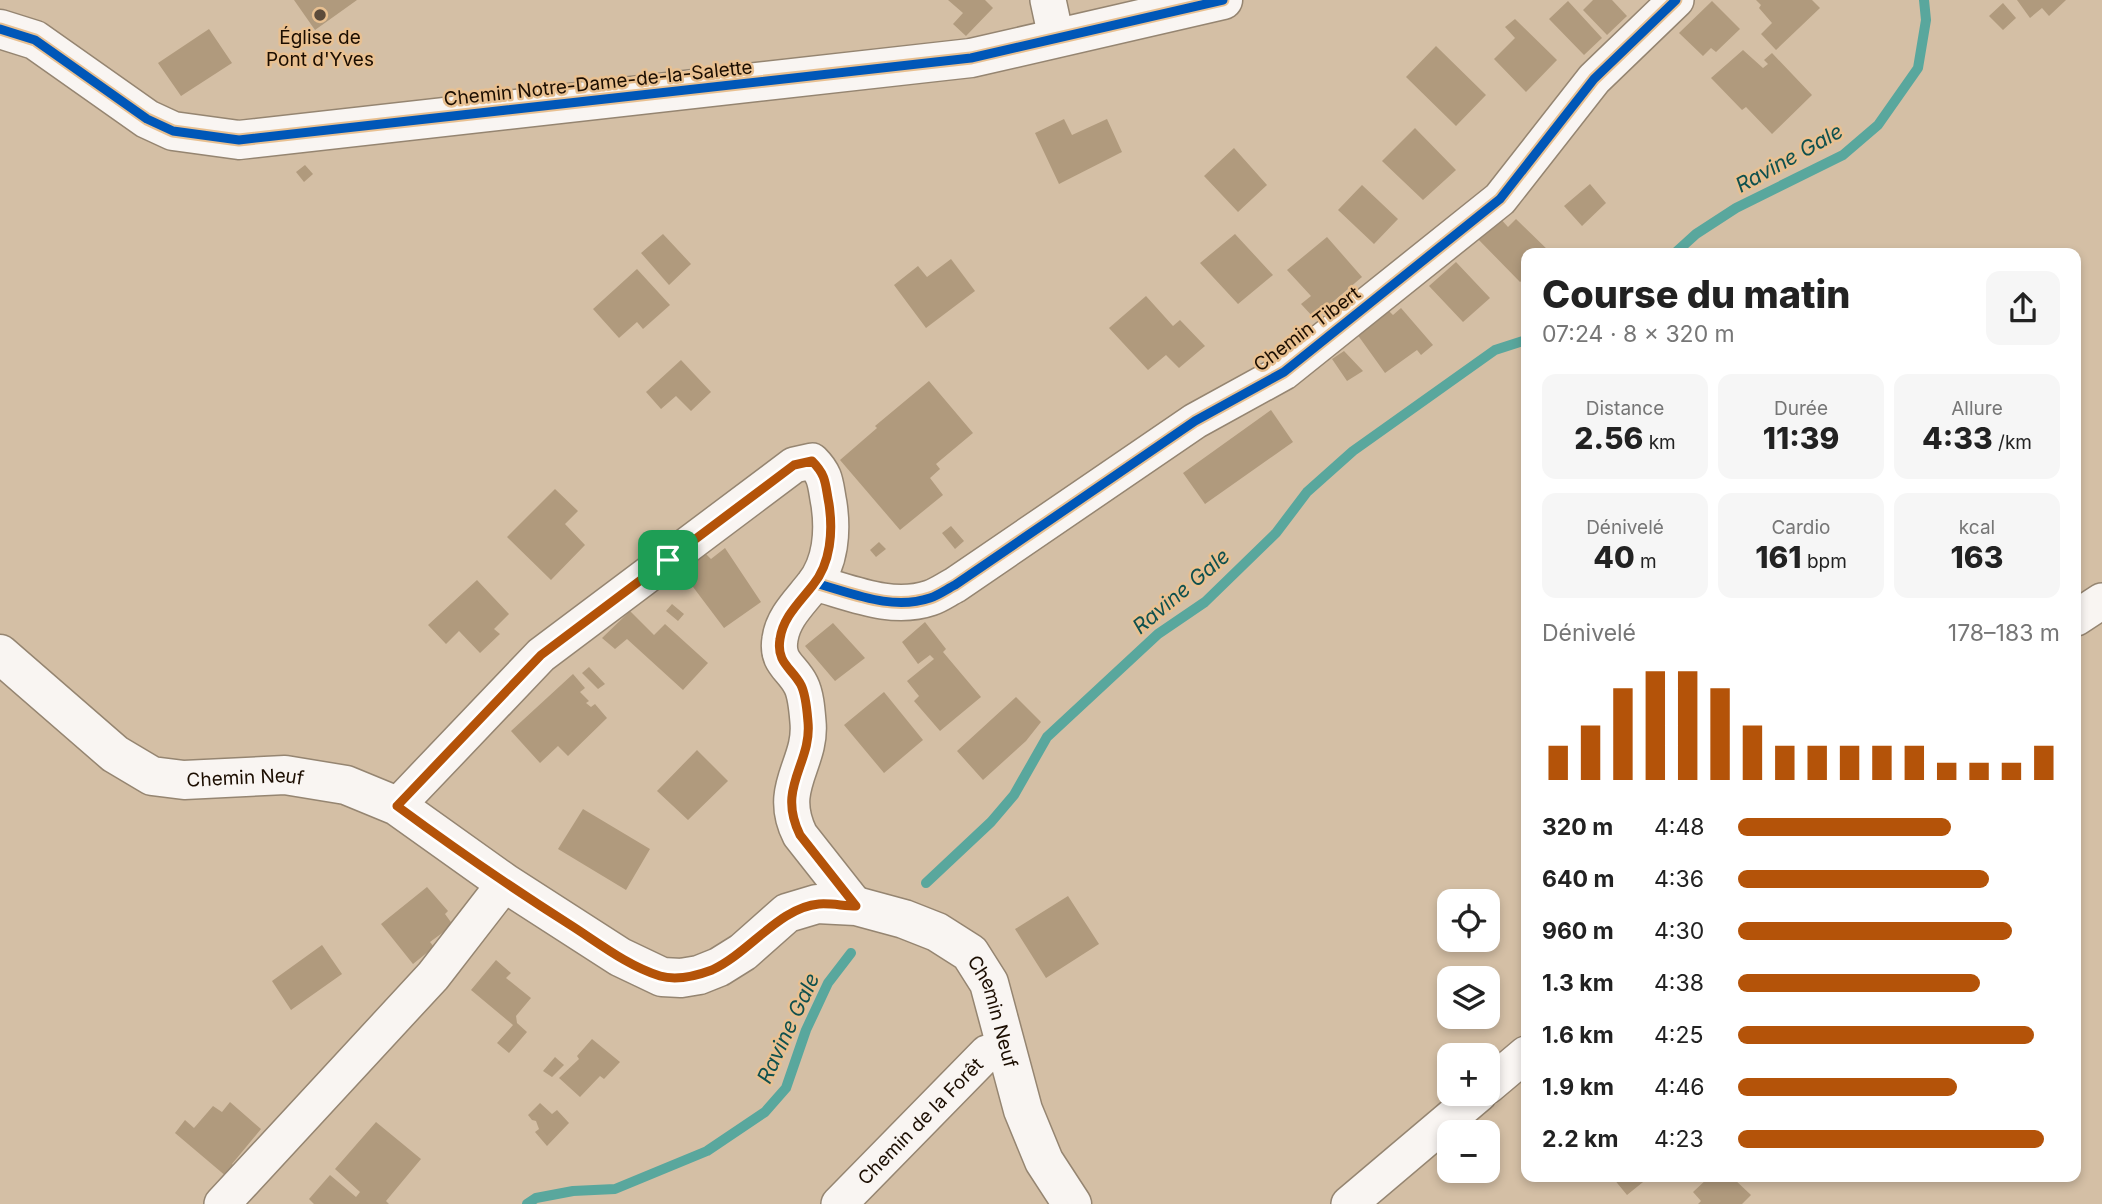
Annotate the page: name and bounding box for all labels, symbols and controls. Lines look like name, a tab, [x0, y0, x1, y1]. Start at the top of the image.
marker: Église de Pont d'Yves	[312, 7, 328, 23]
place label: Église de Pont d'Yves	[266, 25, 374, 71]
street label: Chemin Notre-Dame-de-la-Salette	[443, 55, 753, 111]
water label: Ravine Gale	[1731, 118, 1847, 198]
text: Course du matin	[1542, 271, 1851, 317]
button: share	[1986, 271, 2060, 345]
street label: Chemin Tibert	[1249, 282, 1365, 376]
text: 07:24 · 8 × 320 m	[1542, 320, 1735, 348]
text: Distance	[1586, 397, 1664, 420]
text: Durée	[1774, 397, 1828, 420]
text: Allure	[1951, 397, 2003, 420]
text: 2.56	[1574, 420, 1643, 456]
text: 11:39	[1763, 420, 1839, 456]
text: 4:33	[1922, 420, 1993, 456]
text: km	[1643, 431, 1676, 454]
text: /km	[1993, 431, 2032, 454]
text: Dénivelé	[1586, 516, 1664, 539]
text: Cardio	[1771, 516, 1831, 539]
text: kcal	[1959, 516, 1995, 539]
pin	[638, 530, 698, 590]
text: 40	[1593, 539, 1635, 575]
text: 161	[1755, 539, 1802, 575]
text: 163	[1951, 539, 2003, 575]
icon: arrive	[649, 541, 687, 579]
water label: Ravine Gale	[1127, 543, 1235, 639]
text: m	[1635, 550, 1657, 573]
text: bpm	[1802, 550, 1847, 573]
text: Dénivelé	[1542, 619, 1636, 647]
text: 178–183 m	[1948, 619, 2060, 647]
street label: Chemin Neuf	[186, 763, 306, 791]
text: 320 m	[1542, 813, 1613, 841]
text: 4:48	[1654, 813, 1705, 841]
text: 640 m	[1542, 865, 1614, 893]
text: 4:36	[1654, 865, 1704, 893]
map controls	[1437, 889, 1500, 1183]
button: locate	[1437, 889, 1500, 952]
text: 960 m	[1542, 917, 1614, 945]
text: 4:30	[1654, 917, 1704, 945]
street label: Chemin Neuf	[963, 951, 1023, 1070]
button: layers	[1437, 966, 1500, 1029]
water label: Ravine Gale	[752, 969, 824, 1087]
text: 1.3 km	[1542, 969, 1614, 997]
text: 4:38	[1654, 969, 1704, 997]
text: 1.6 km	[1542, 1021, 1614, 1049]
text: 4:25	[1654, 1021, 1704, 1049]
button: +	[1437, 1043, 1500, 1106]
street label: Chemin de la Forêt	[853, 1053, 987, 1189]
text: 1.9 km	[1542, 1073, 1614, 1101]
text: 4:46	[1654, 1073, 1705, 1101]
button: −	[1437, 1120, 1500, 1183]
text: 2.2 km	[1542, 1125, 1618, 1153]
text: 4:23	[1654, 1125, 1704, 1153]

